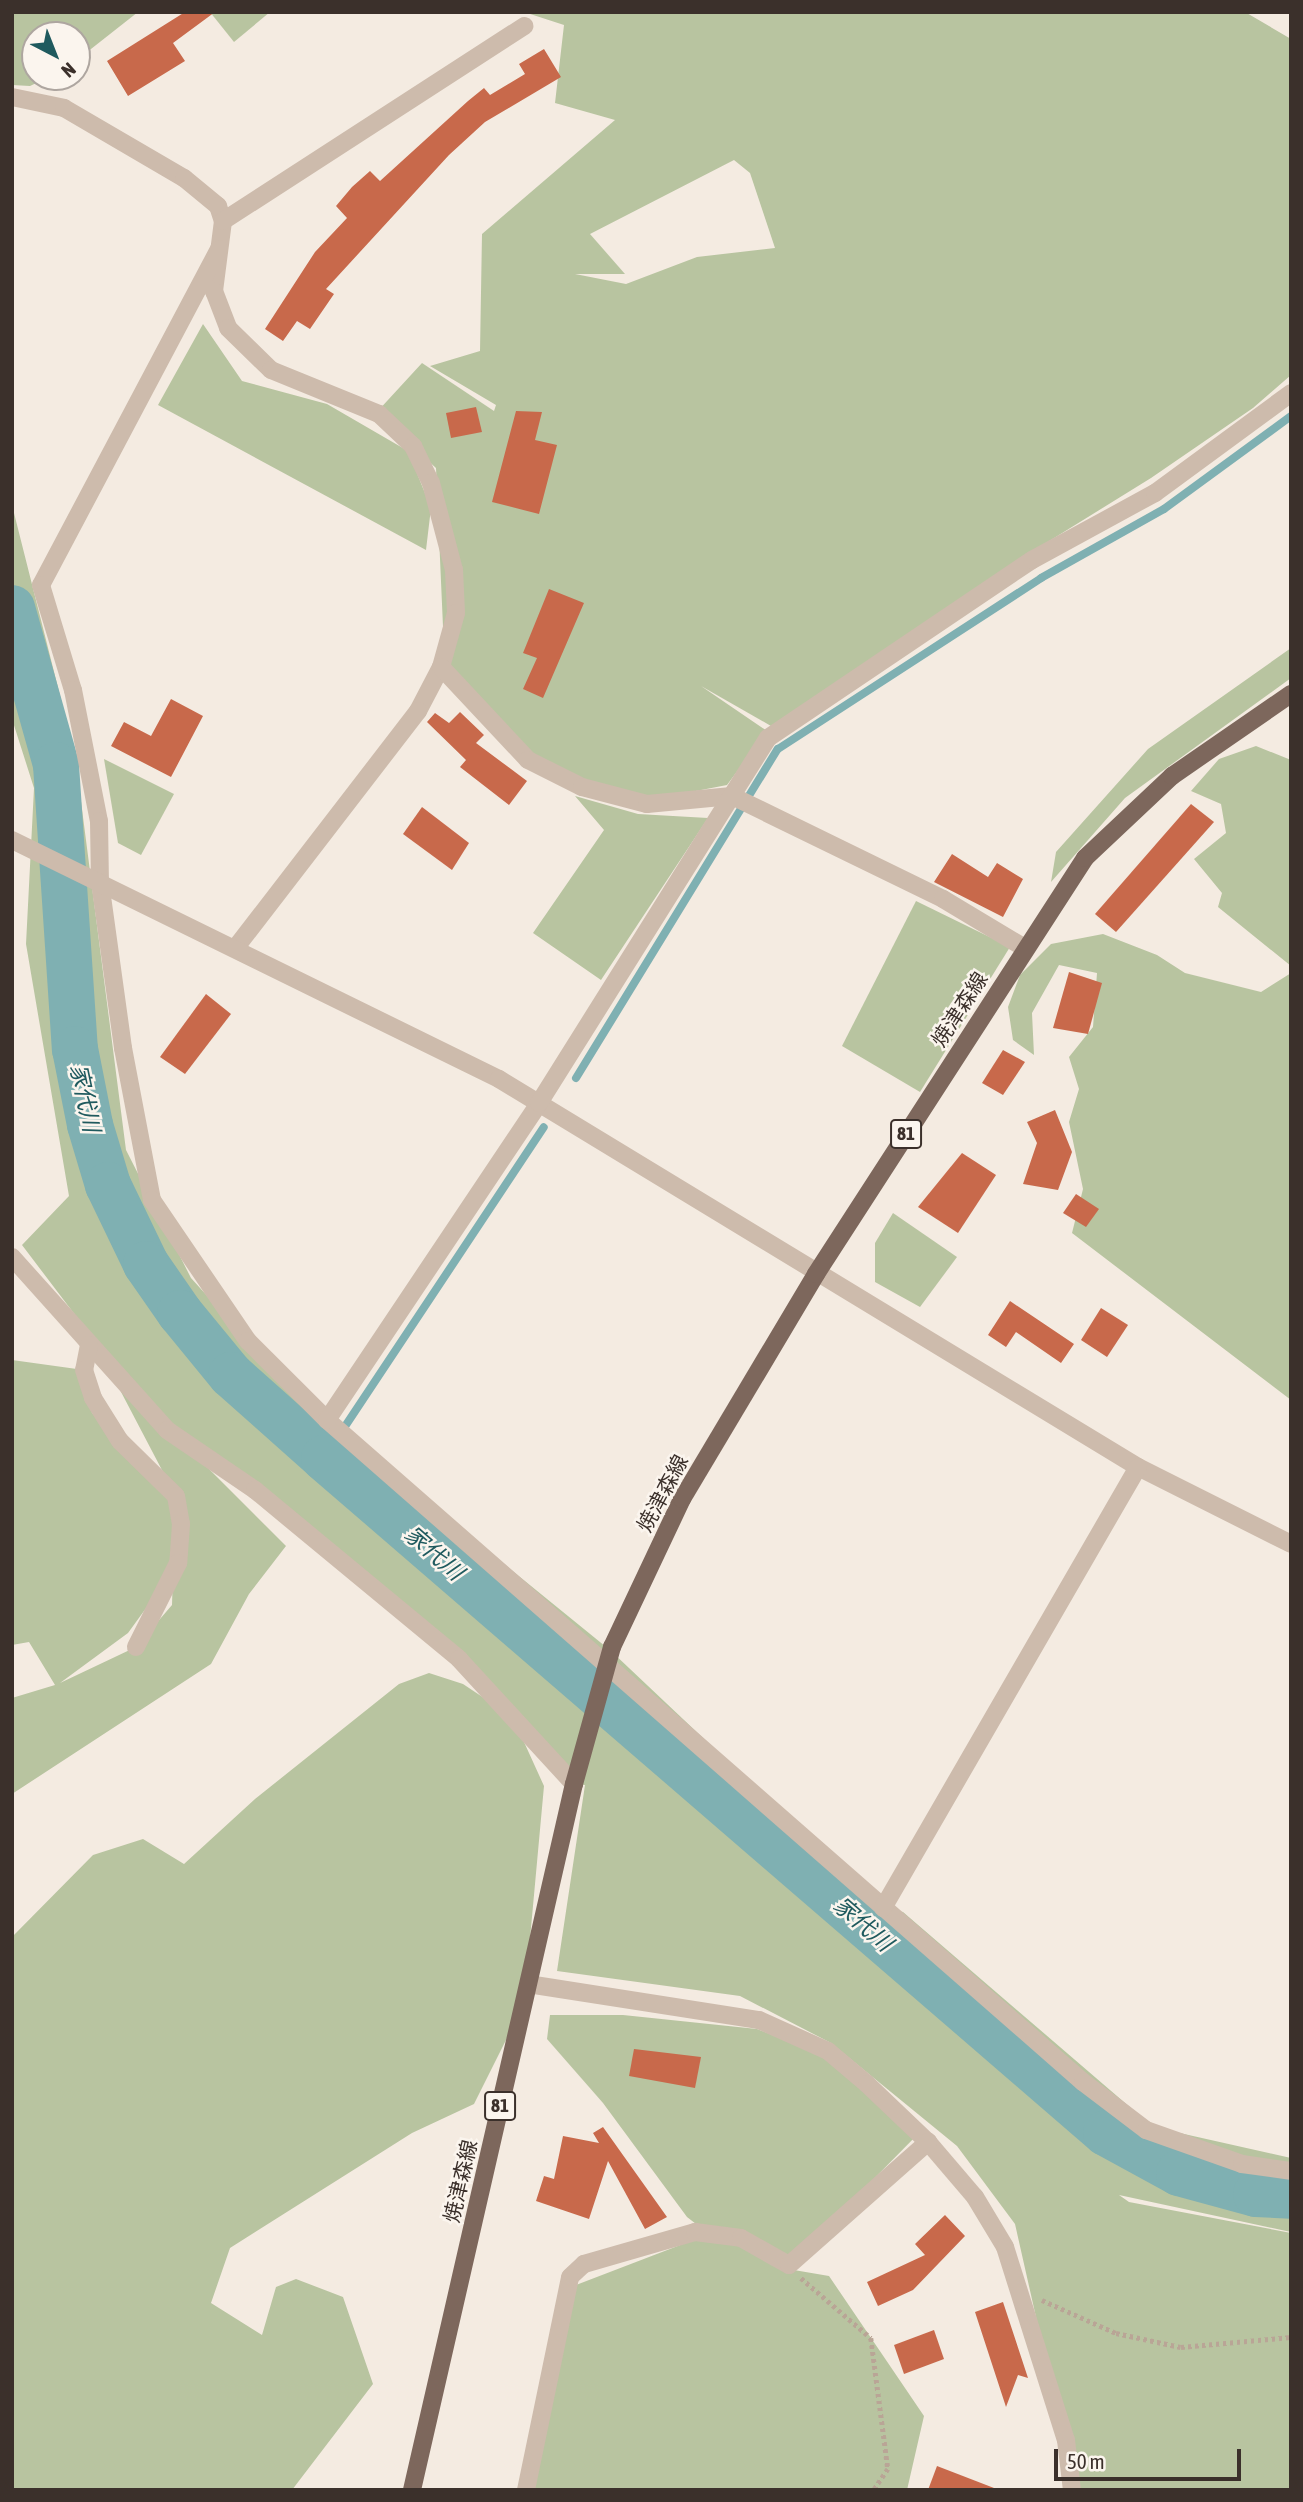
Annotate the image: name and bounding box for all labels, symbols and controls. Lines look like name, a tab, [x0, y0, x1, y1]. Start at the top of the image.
north arrow	[21, 21, 91, 91]
text: N	[57, 58, 80, 82]
street label: 焼津森線	[926, 967, 992, 1051]
water label: 家代川	[64, 1061, 106, 1135]
road number: 81	[888, 1118, 923, 1150]
street label: 焼津森線	[631, 1450, 693, 1536]
water label: 家代川	[399, 1520, 469, 1586]
water label: 家代川	[828, 1891, 898, 1957]
road number: 81	[482, 2090, 518, 2122]
street label: 焼津森線	[438, 2137, 482, 2225]
scale bar	[1058, 2436, 1245, 2480]
text: 50 m	[1067, 2449, 1105, 2473]

